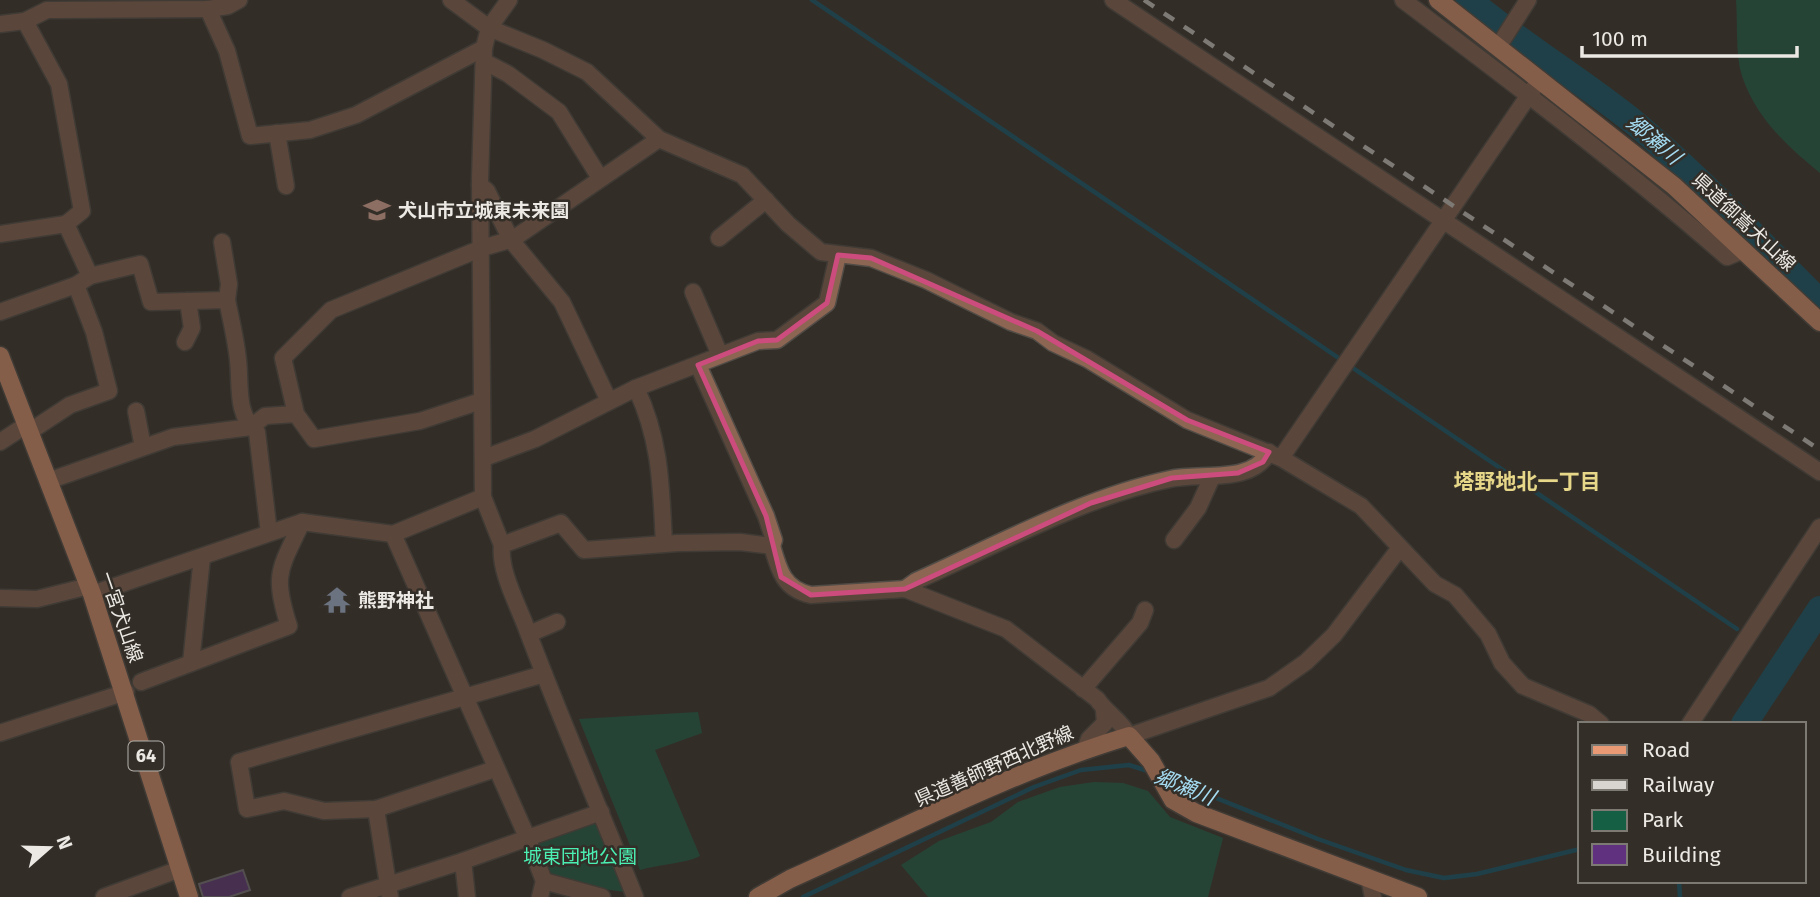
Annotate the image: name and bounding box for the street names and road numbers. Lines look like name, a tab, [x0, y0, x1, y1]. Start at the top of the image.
street label: 県道御嵩犬山線	[1688, 168, 1800, 276]
street label: 一宮犬山線	[95, 568, 147, 666]
street label: 県道善師野西北野線	[911, 721, 1077, 811]
road number: 64	[128, 742, 164, 770]

